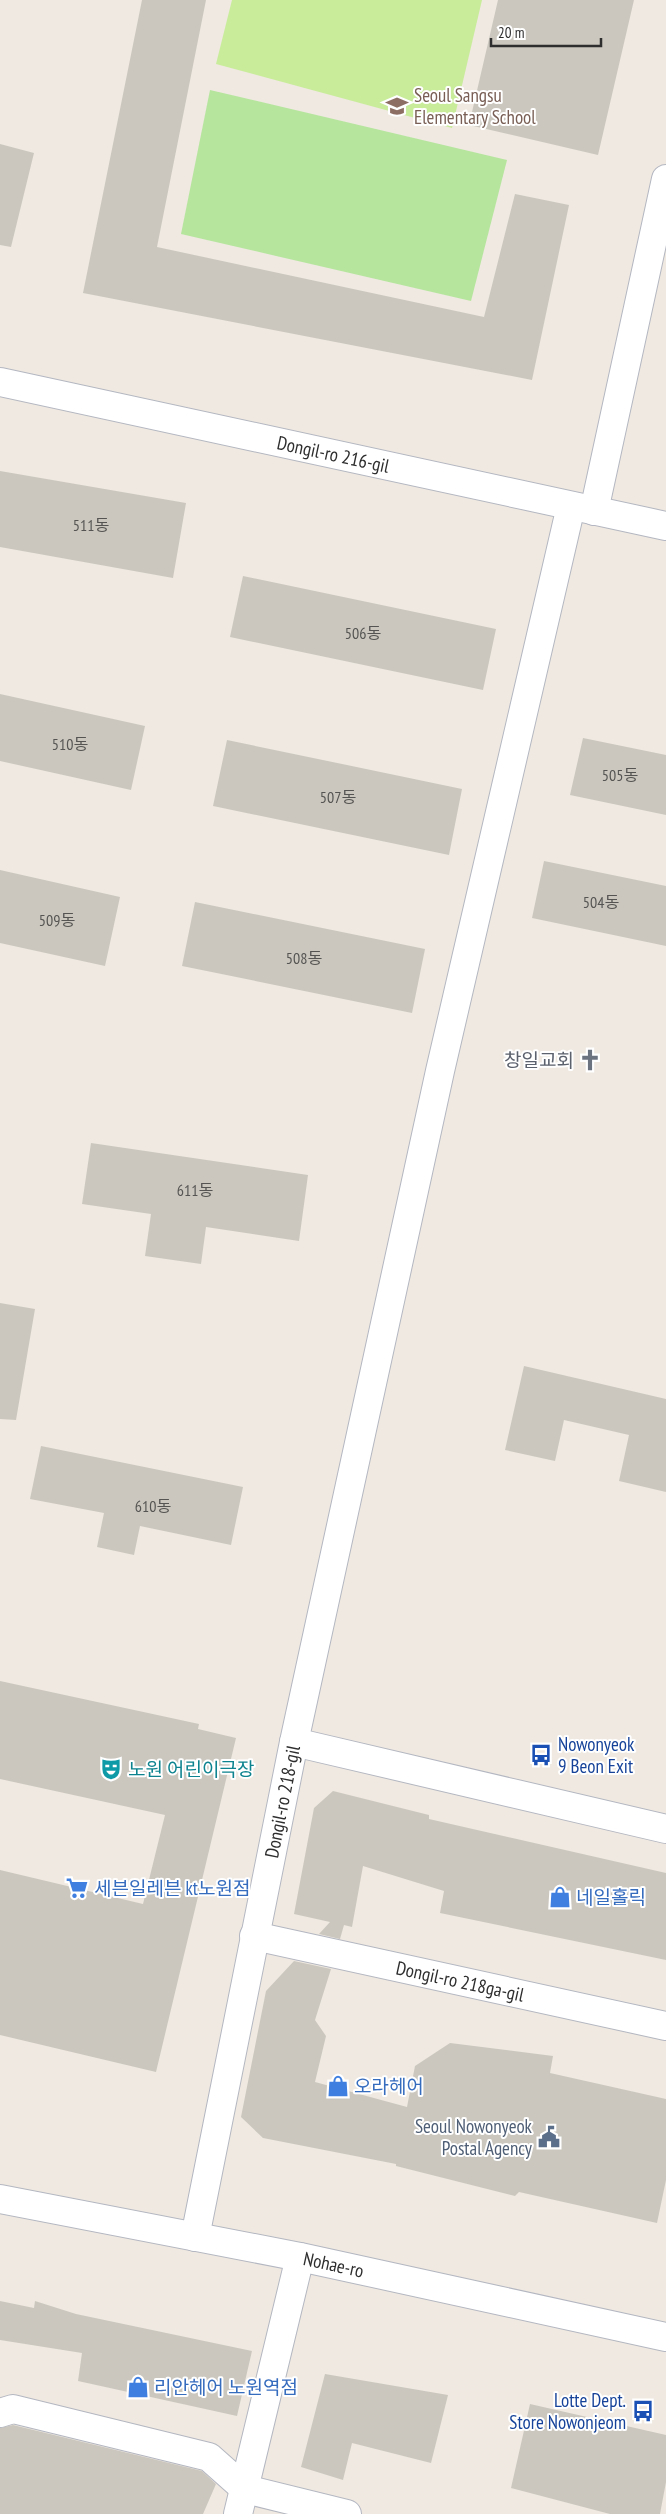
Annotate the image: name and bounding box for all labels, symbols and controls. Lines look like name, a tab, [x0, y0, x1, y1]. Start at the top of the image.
scale bar	[491, 15, 601, 47]
text: 20 m	[498, 23, 524, 42]
place label: Seoul Sangsu Elementary School	[414, 83, 536, 129]
school or university icon: Seoul Sangsu Elementary School	[384, 93, 410, 119]
street label: Dongil-ro 216-gil	[275, 430, 392, 478]
house number: 511동	[73, 515, 109, 535]
house number: 506동	[345, 623, 381, 643]
house number: 510동	[52, 734, 88, 754]
house number: 505동	[602, 765, 638, 785]
house number: 507동	[320, 787, 356, 807]
house number: 504동	[583, 892, 619, 912]
house number: 509동	[39, 910, 75, 930]
house number: 508동	[286, 948, 322, 968]
church icon: 창일교회	[577, 1047, 603, 1073]
place label: 창일교회	[504, 1048, 574, 1072]
house number: 611동	[177, 1180, 213, 1200]
house number: 610동	[135, 1496, 171, 1516]
place label: Nowonyeok 9 Beon Exit	[558, 1732, 635, 1778]
bus stop icon: Nowonyeok 9 Beon Exit	[528, 1742, 554, 1768]
street label: Dongil-ro 218-gil	[259, 1743, 305, 1860]
theatre icon: 노원 어린이극장	[98, 1756, 124, 1782]
place label: 노원 어린이극장	[128, 1757, 254, 1781]
supermarket icon: 세븐일레븐 kt노원점	[64, 1875, 90, 1901]
place label: 세븐일레븐 kt노원점	[94, 1876, 250, 1900]
shop icon: 네일홀릭	[547, 1884, 573, 1910]
place label: 네일홀릭	[576, 1885, 646, 1909]
street label: Dongil-ro 218ga-gil	[394, 1955, 527, 2007]
shop icon: 오라헤어	[325, 2073, 351, 2099]
place label: 오라헤어	[354, 2074, 424, 2098]
place label: Seoul Nowonyeok Postal Agency	[415, 2114, 533, 2160]
public building icon: Seoul Nowonyeok Postal Agency	[536, 2124, 562, 2150]
street label: Nohae-ro	[301, 2246, 366, 2283]
shop icon: 리안헤어 노원역점	[125, 2374, 151, 2400]
place label: 리안헤어 노원역점	[154, 2375, 298, 2399]
place label: Lotte Dept. Store Nowonjeom	[509, 2388, 626, 2434]
bus stop icon: Lotte Dept. Store Nowonjeom	[630, 2398, 656, 2424]

